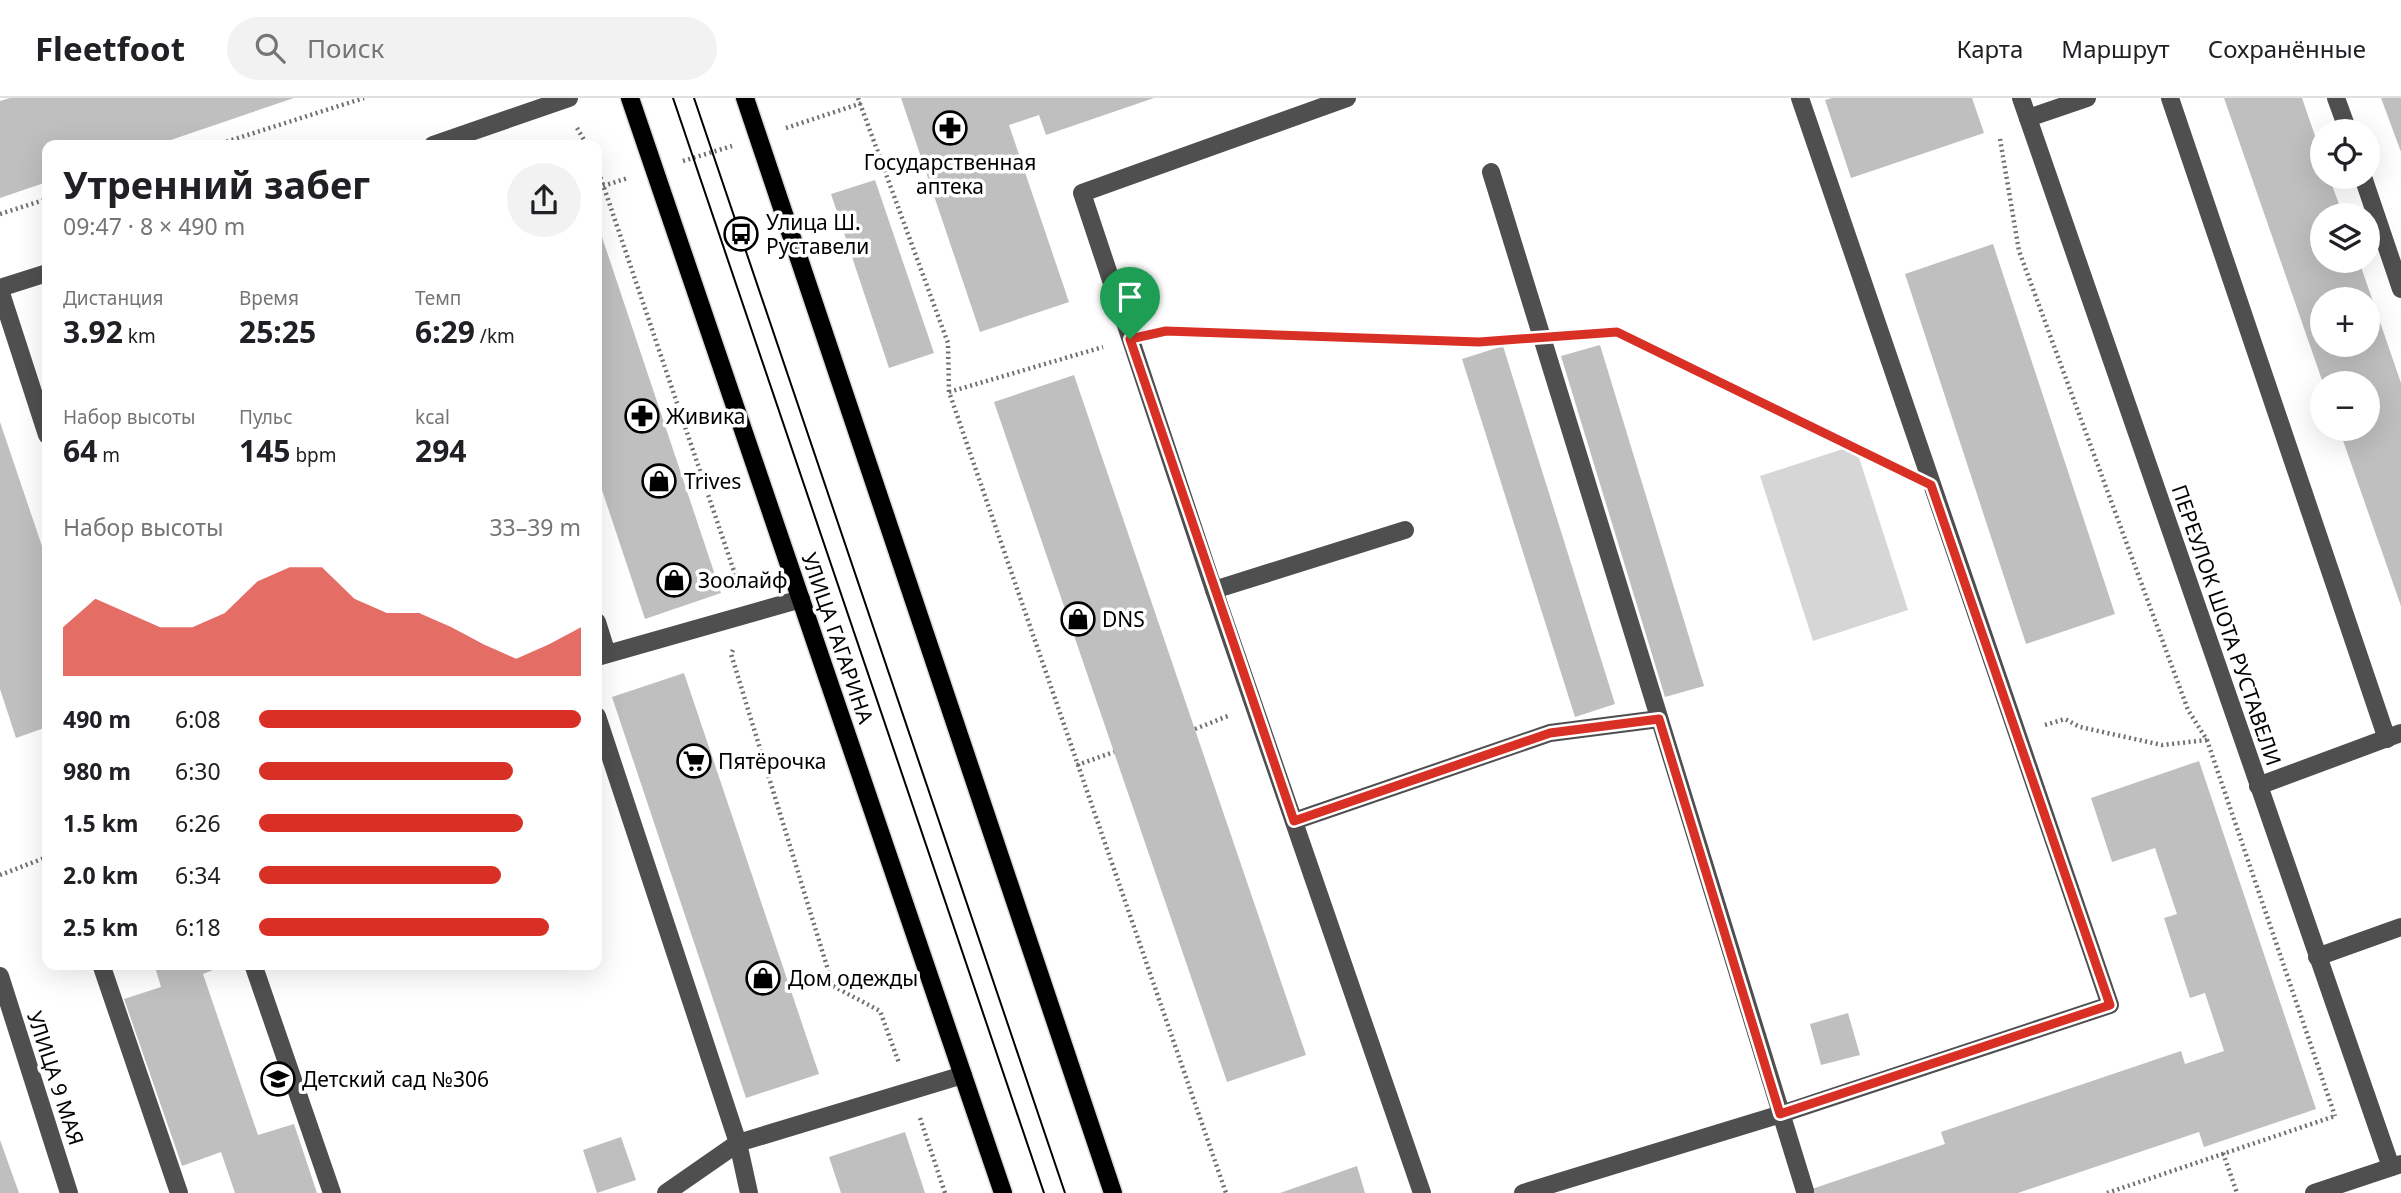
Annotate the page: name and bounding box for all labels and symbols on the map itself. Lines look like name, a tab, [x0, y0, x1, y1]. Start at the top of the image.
pharmacy icon: Государственная аптека	[931, 109, 969, 147]
place label: Государственная аптека	[864, 148, 1036, 200]
place label: Улица Ш. Руставели	[766, 208, 869, 260]
bus stop icon: Улица Ш. Руставели	[722, 215, 760, 253]
pin	[1100, 267, 1160, 339]
pharmacy icon: Живика	[623, 397, 661, 435]
place label: Живика	[666, 402, 745, 430]
shop icon: Trives	[640, 462, 678, 500]
place label: Trives	[684, 467, 741, 495]
street label: ПЕРЕУЛОК ШОТА РУСТАВЕЛИ	[2166, 481, 2288, 769]
street label: УЛИЦА ГАГАРИНА	[796, 549, 881, 728]
shop icon: Зоолайф	[655, 561, 693, 599]
place label: Зоолайф	[698, 566, 788, 594]
shop icon: DNS	[1059, 600, 1097, 638]
place label: DNS	[1102, 605, 1145, 633]
supermarket icon: Пятёрочка	[675, 742, 713, 780]
place label: Пятёрочка	[718, 747, 826, 775]
shop icon: Дом одежды	[744, 959, 782, 997]
place label: Дом одежды	[788, 964, 918, 992]
street label: УЛИЦА 9 МАЯ	[21, 1007, 91, 1149]
school or university icon: Детский сад №306	[259, 1060, 297, 1098]
place label: Детский сад №306	[302, 1065, 489, 1093]

